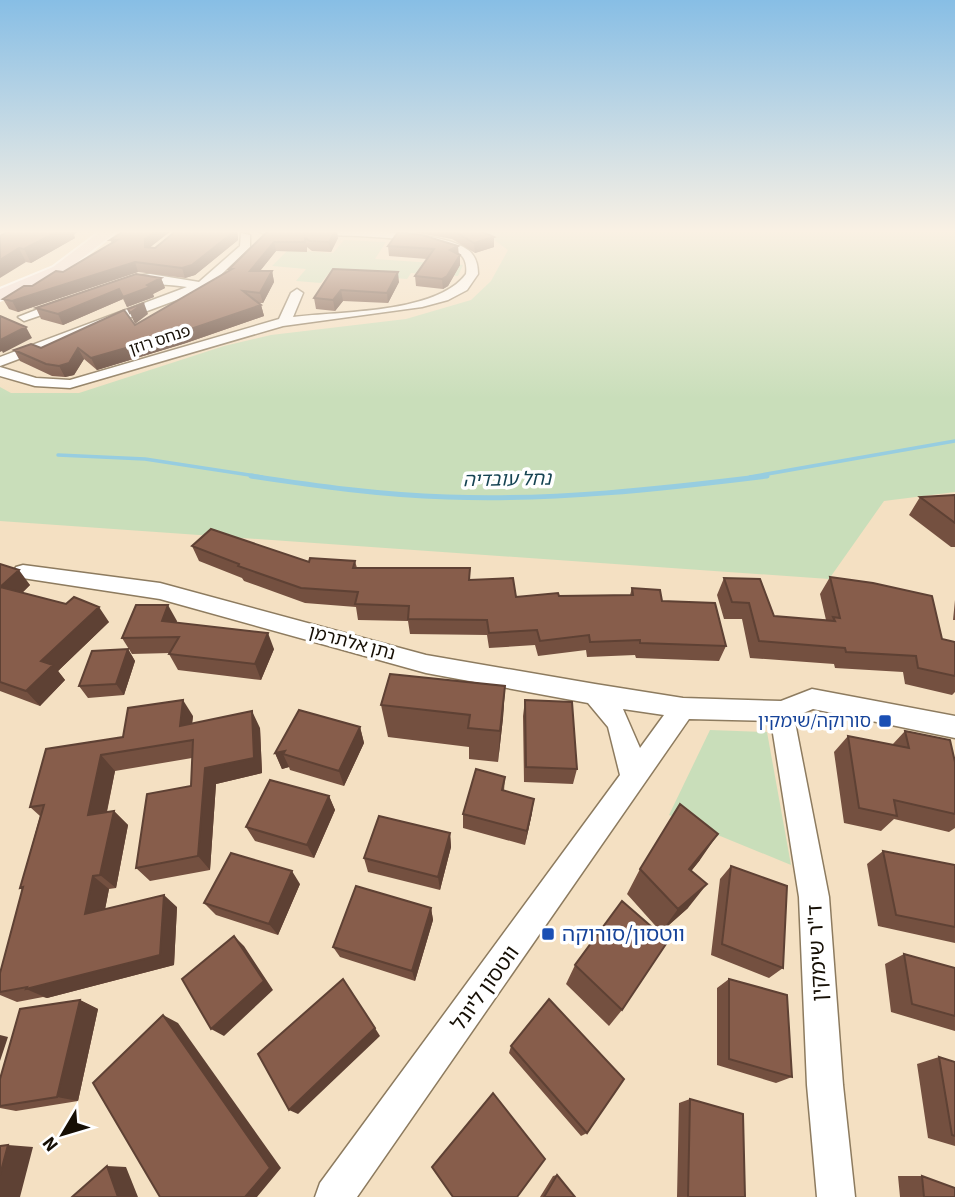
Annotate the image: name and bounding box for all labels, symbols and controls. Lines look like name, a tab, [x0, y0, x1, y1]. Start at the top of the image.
street label: פנחס רוזן	[126, 320, 194, 360]
water label: נחל עובדיה	[463, 466, 553, 494]
street label: נתן אלתרמן	[306, 619, 398, 667]
place label: סורוקה/שימקין	[758, 709, 871, 734]
marker: סורוקה/שימקין	[877, 713, 893, 729]
street label: ד"ר שימקין	[799, 904, 835, 1002]
place label: ווטסון/סורוקה	[562, 919, 685, 949]
marker: ווטסון/סורוקה	[540, 926, 556, 942]
street label: ווטסון ליונל	[444, 939, 526, 1037]
north arrow	[28, 1099, 98, 1169]
text: N	[36, 1130, 65, 1157]

